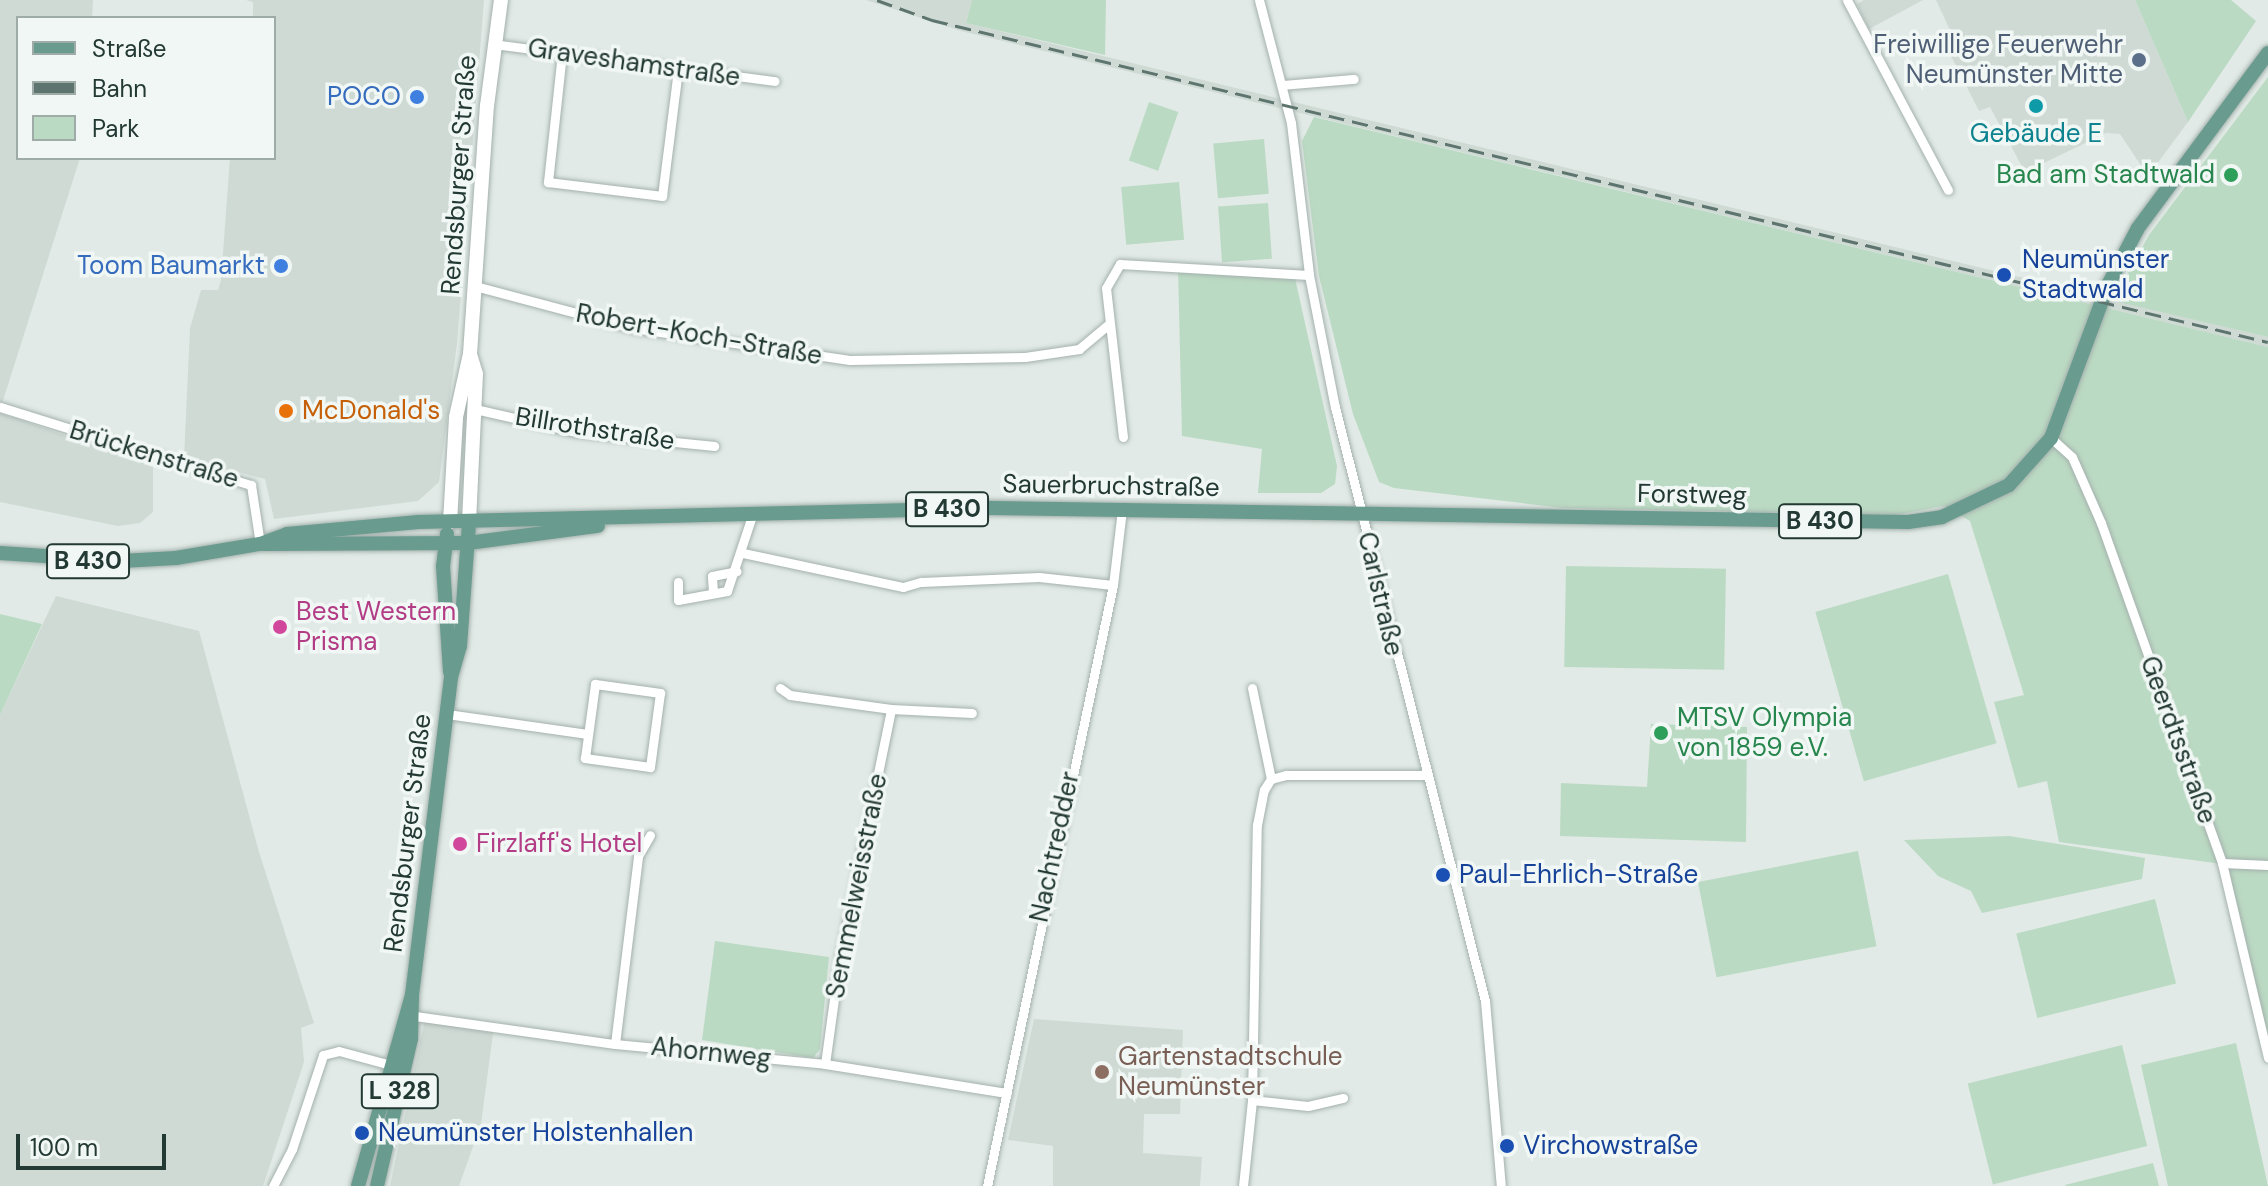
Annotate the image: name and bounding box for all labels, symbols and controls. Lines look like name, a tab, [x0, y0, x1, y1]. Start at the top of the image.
legend	[16, 16, 276, 160]
place label: Freiwillige Feuerwehr Neumünster Mitte	[1873, 29, 2123, 90]
text: Straße	[92, 33, 166, 64]
street label: Graveshamstraße	[526, 33, 742, 93]
marker: Freiwillige Feuerwehr Neumünster Mitte	[2130, 51, 2148, 69]
street label: Rendsburger Straße	[435, 54, 483, 296]
text: Bahn	[92, 73, 147, 104]
place label: POCO	[327, 81, 401, 113]
marker: POCO	[408, 88, 426, 106]
marker: Gebäude E	[2027, 97, 2045, 115]
text: Park	[92, 113, 139, 144]
place label: Gebäude E	[1970, 118, 2102, 150]
place label: Bad am Stadtwald	[1996, 159, 2215, 191]
marker: Bad am Stadtwald	[2222, 166, 2240, 184]
place label: Neumünster Stadtwald	[2022, 244, 2169, 306]
place label: Toom Baumarkt	[77, 250, 265, 282]
marker: Toom Baumarkt	[272, 257, 290, 275]
marker: Neumünster Stadtwald	[1993, 264, 2015, 286]
street label: Robert-Koch-Straße	[574, 298, 824, 372]
place label: McDonald's	[302, 395, 440, 427]
street label: Billrothstraße	[513, 401, 677, 457]
marker: McDonald's	[277, 402, 295, 420]
street label: Brückenstraße	[66, 415, 242, 495]
street label: Sauerbruchstraße	[1002, 469, 1220, 503]
street label: Forstweg	[1637, 478, 1747, 512]
road number: B 430	[905, 489, 989, 529]
road number: B 430	[1778, 501, 1862, 541]
street label: Carlstraße	[1351, 529, 1409, 659]
road number: B 430	[46, 541, 130, 581]
place label: Best Western Prisma	[296, 596, 456, 658]
marker: Best Western Prisma	[271, 618, 289, 636]
street label: Geerdtsstraße	[2133, 652, 2223, 828]
place label: MTSV Olympia von 1859 e.V.	[1677, 702, 1852, 764]
street label: Rendsburger Straße	[378, 712, 438, 954]
marker: MTSV Olympia von 1859 e.V.	[1652, 724, 1670, 742]
street label: Nachtredder	[1024, 769, 1086, 925]
street label: Semmelweisstraße	[820, 771, 894, 1001]
place label: Firzlaff's Hotel	[476, 828, 642, 860]
marker: Firzlaff's Hotel	[451, 835, 469, 853]
place label: Paul-Ehrlich-Straße	[1459, 859, 1698, 891]
marker: Paul-Ehrlich-Straße	[1434, 866, 1452, 884]
street label: Ahornweg	[649, 1031, 773, 1075]
place label: Gartenstadtschule Neumünster	[1118, 1041, 1343, 1102]
marker: Gartenstadtschule Neumünster	[1093, 1063, 1111, 1081]
road number: L 328	[360, 1071, 440, 1111]
place label: Neumünster Holstenhallen	[378, 1117, 694, 1149]
scale bar	[20, 1118, 170, 1168]
marker: Neumünster Holstenhallen	[353, 1124, 371, 1142]
place label: Virchowstraße	[1523, 1130, 1698, 1162]
text: 100 m	[30, 1132, 98, 1163]
marker: Virchowstraße	[1498, 1137, 1516, 1155]

